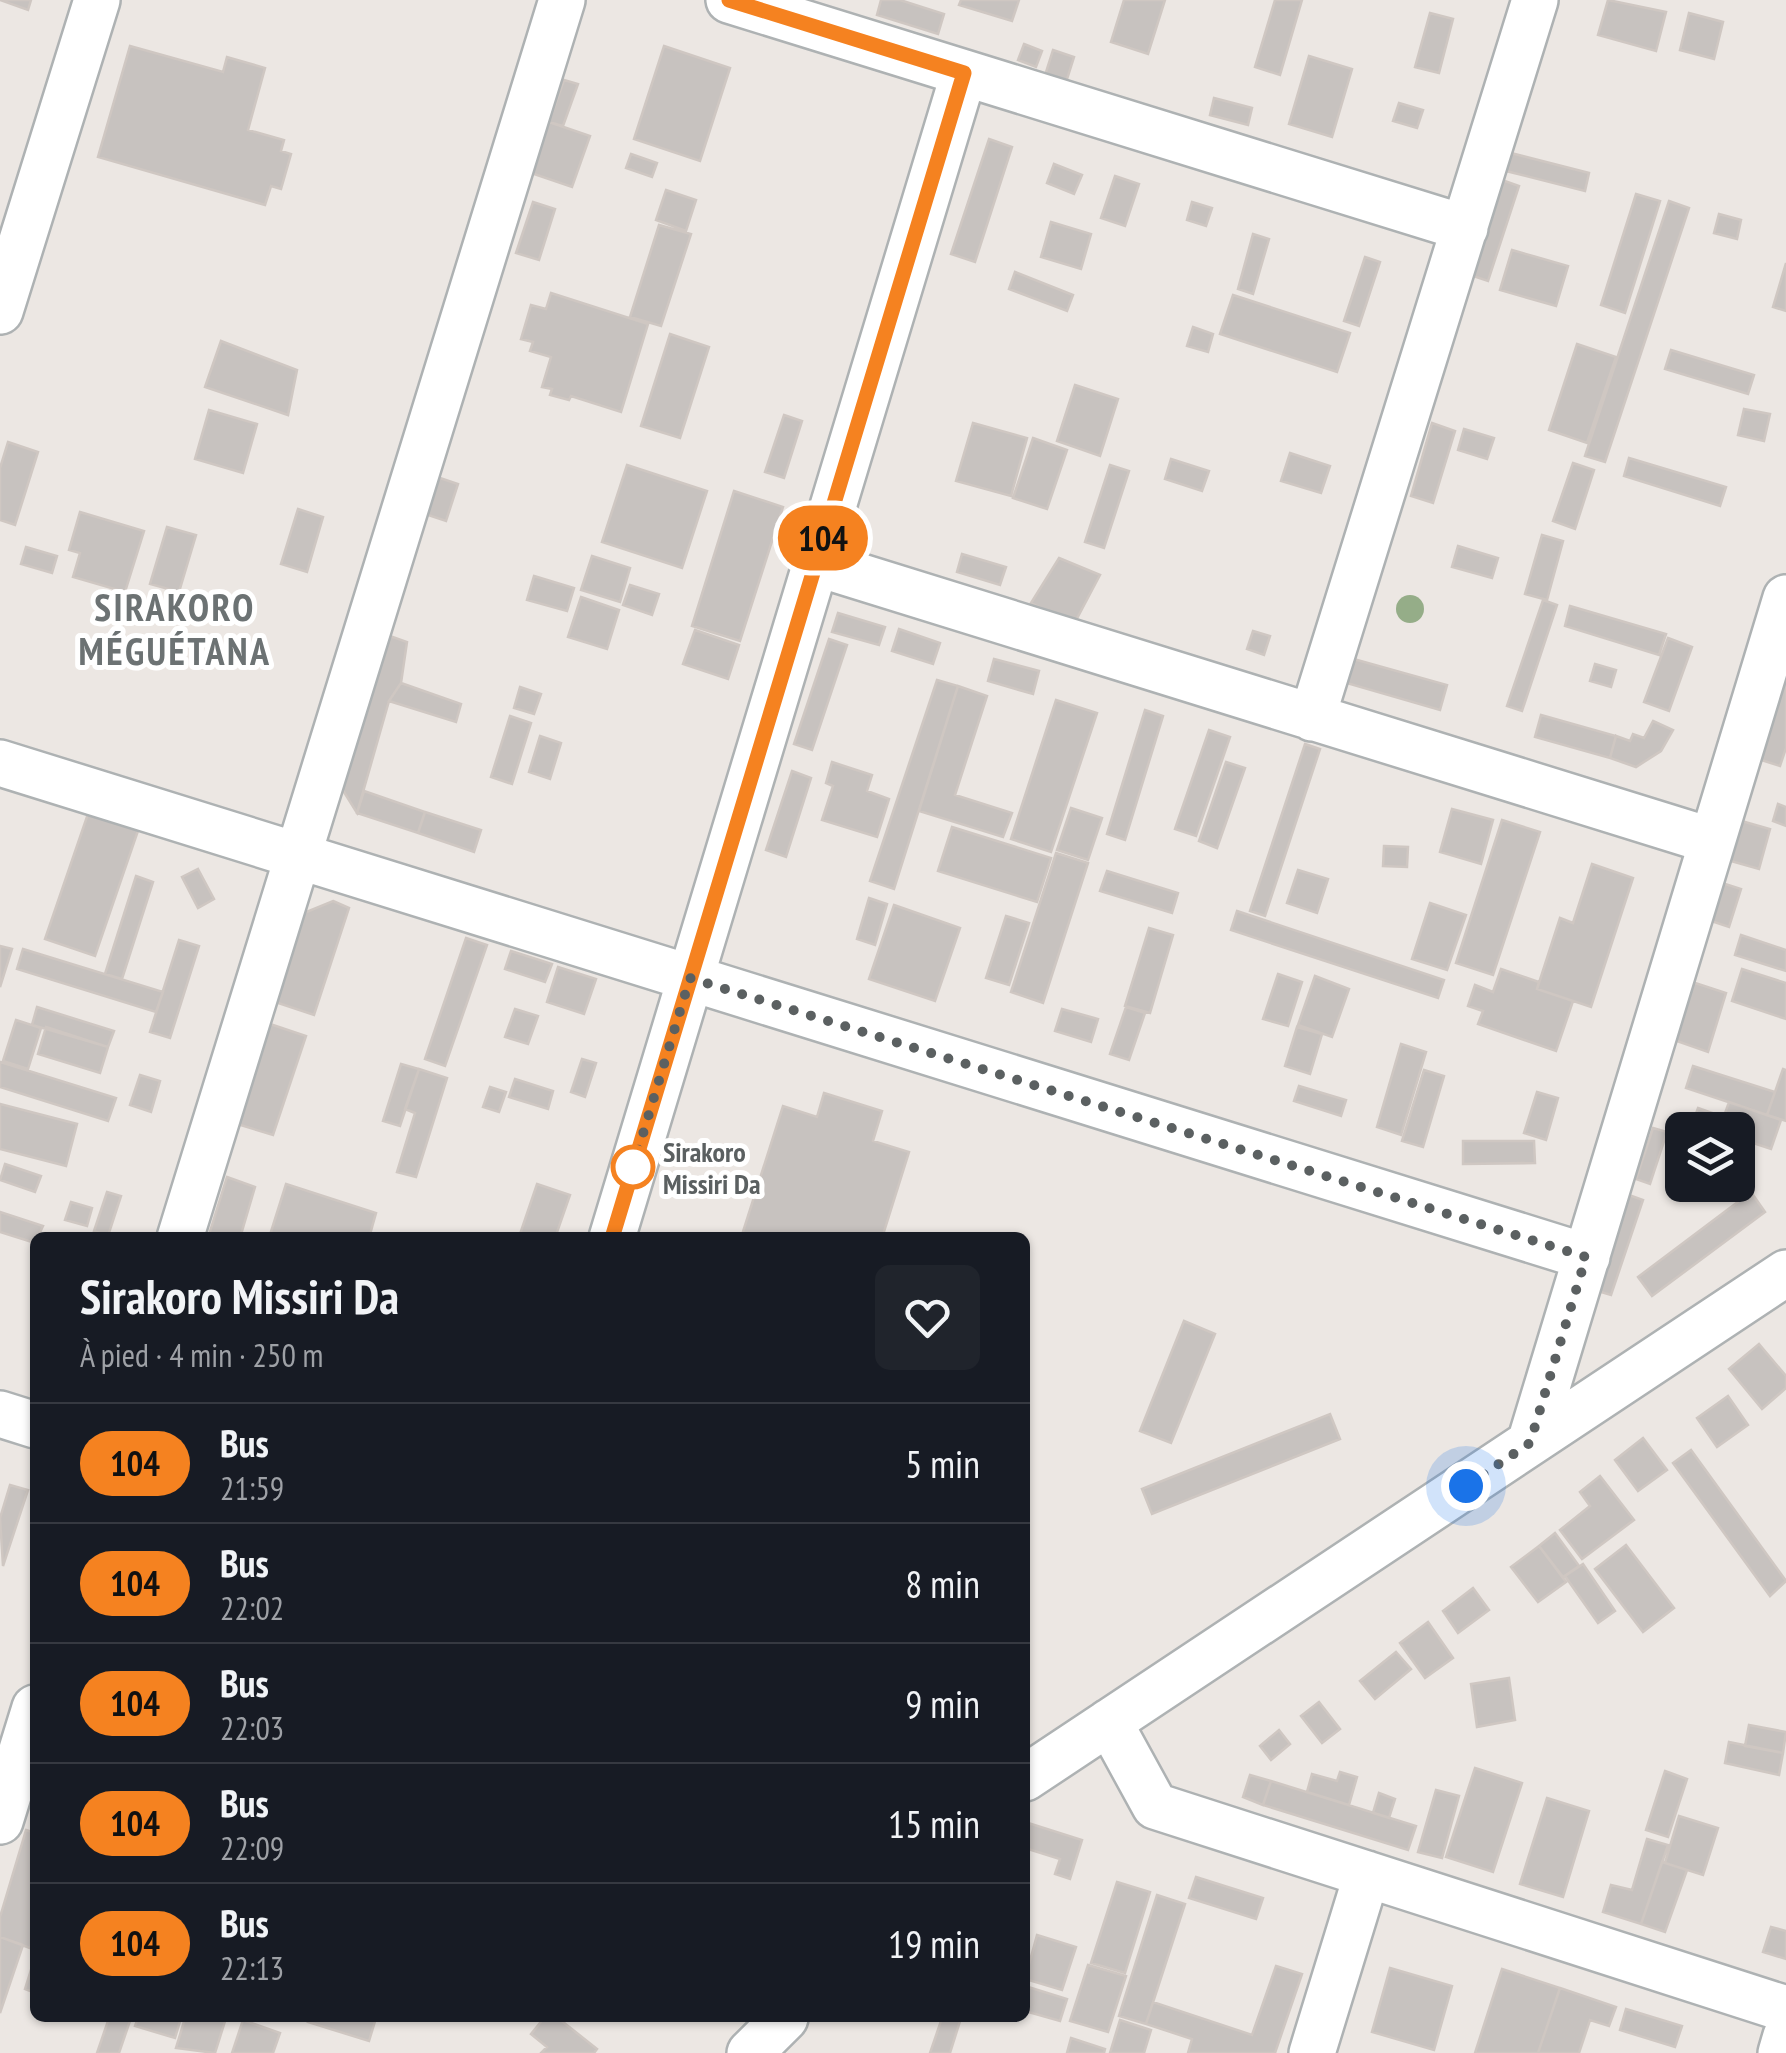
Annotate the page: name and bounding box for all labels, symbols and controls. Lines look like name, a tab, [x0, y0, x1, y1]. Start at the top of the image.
line badge: 104	[766, 506, 880, 570]
text: 104	[798, 515, 848, 561]
district label: SIRAKORO MÉGUÉTANA	[78, 582, 272, 675]
map controls	[1665, 1112, 1755, 1202]
button: layers	[1665, 1112, 1755, 1202]
place label: Sirakoro Missiri Da	[663, 1133, 761, 1202]
marker: Sirakoro Missiri Da	[612, 1146, 654, 1188]
text: Sirakoro Missiri Da	[80, 1265, 399, 1327]
button: heart	[875, 1265, 980, 1370]
text: À pied · 4 min · 250 m	[80, 1334, 323, 1376]
text: Bus	[220, 1418, 269, 1467]
text: 5 min	[905, 1439, 980, 1488]
text: 104	[110, 1440, 160, 1486]
your location	[1441, 1461, 1491, 1511]
text: 21:59	[220, 1467, 284, 1509]
text: Bus	[220, 1538, 269, 1587]
text: 8 min	[905, 1559, 980, 1608]
text: 104	[110, 1560, 160, 1606]
text: 22:02	[220, 1587, 284, 1629]
text: Bus	[220, 1658, 269, 1707]
text: 9 min	[905, 1679, 980, 1728]
text: 104	[110, 1680, 160, 1726]
text: 22:03	[220, 1707, 284, 1749]
text: Bus	[220, 1778, 269, 1827]
text: 15 min	[888, 1799, 980, 1848]
text: 104	[110, 1800, 160, 1846]
text: 22:09	[220, 1827, 284, 1869]
text: Bus	[220, 1898, 269, 1947]
text: 19 min	[888, 1919, 980, 1968]
text: 104	[110, 1920, 160, 1966]
text: 22:13	[220, 1947, 284, 1989]

